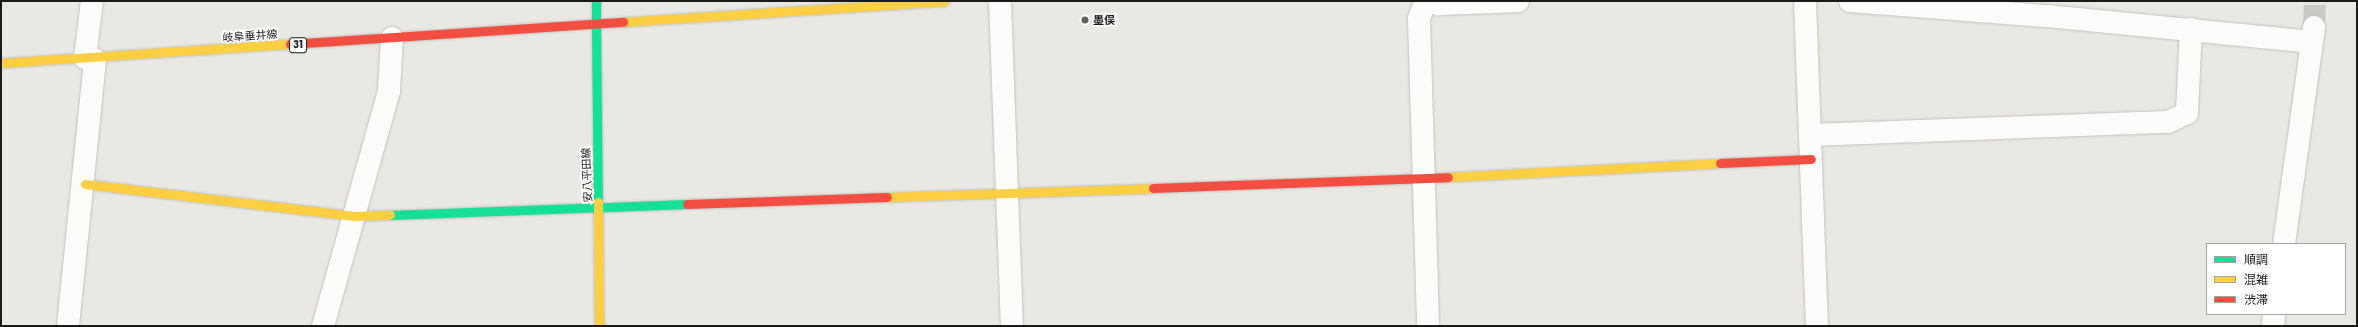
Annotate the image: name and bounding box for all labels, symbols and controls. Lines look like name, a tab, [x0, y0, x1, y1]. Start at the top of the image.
place label: 墨俣	[1093, 13, 1115, 27]
marker: 墨俣	[1080, 15, 1090, 25]
street label: 岐阜垂井線	[222, 27, 278, 45]
road number: 31	[289, 37, 307, 53]
street label: 安八平田線	[579, 147, 595, 203]
legend	[2206, 243, 2346, 315]
text: 順調	[2244, 251, 2268, 268]
text: 混雑	[2244, 271, 2268, 288]
text: 渋滞	[2244, 291, 2268, 308]

